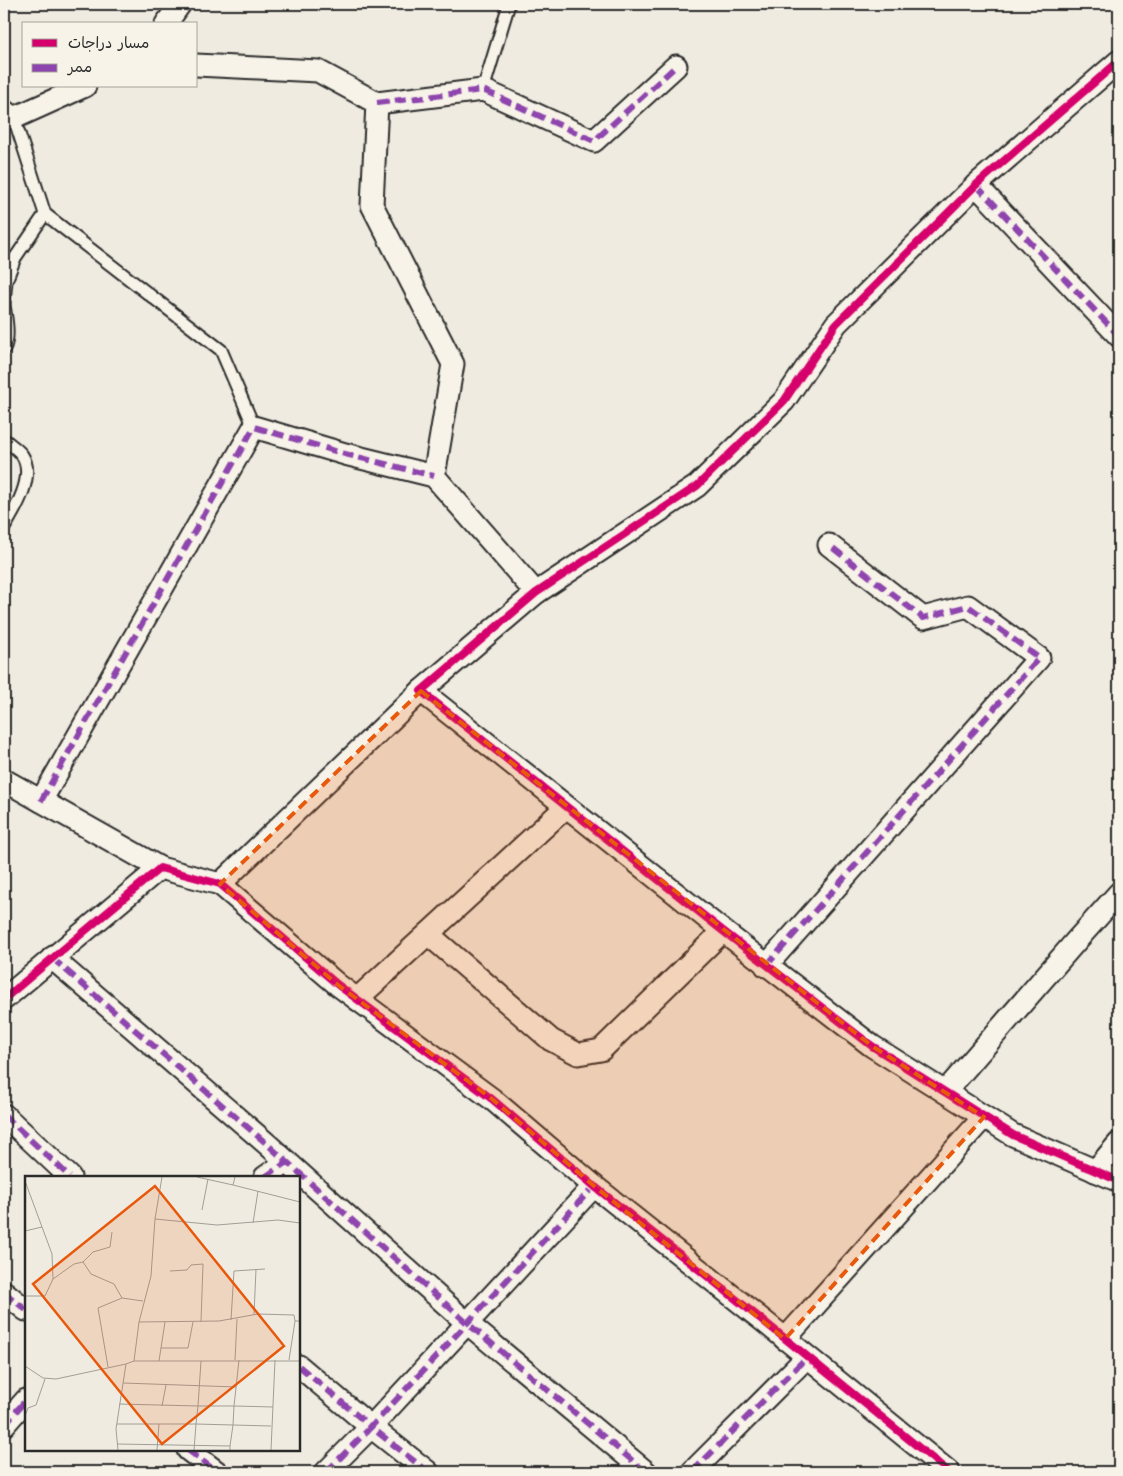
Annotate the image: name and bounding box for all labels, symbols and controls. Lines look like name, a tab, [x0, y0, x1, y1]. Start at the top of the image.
legend	[22, 22, 198, 88]
text: مسار دراجات	[68, 33, 149, 54]
text: ممر	[66, 57, 92, 78]
inset map	[25, 1176, 300, 1451]

